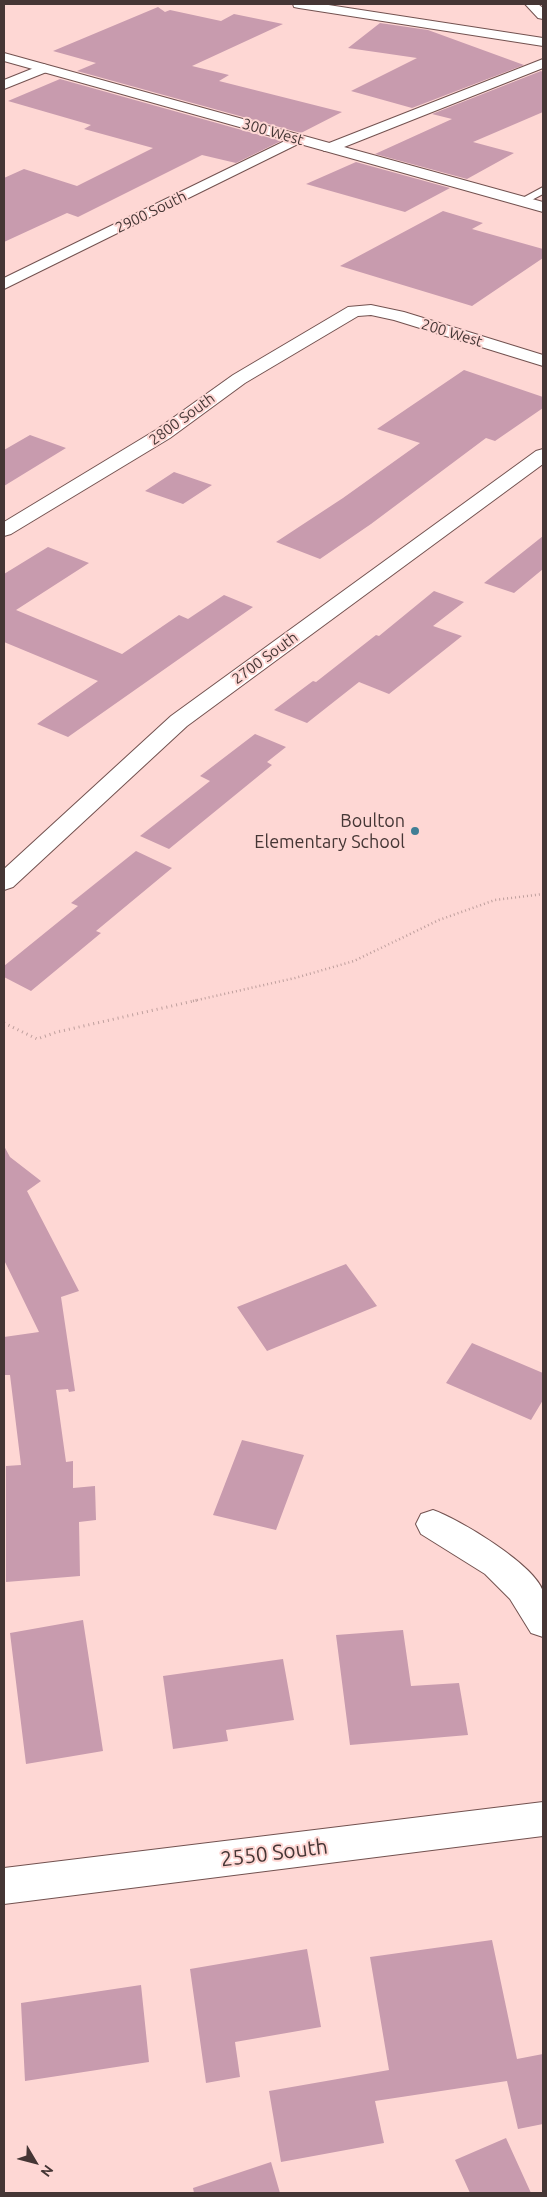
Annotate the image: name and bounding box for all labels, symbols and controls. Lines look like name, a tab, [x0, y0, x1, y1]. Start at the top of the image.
street label: 300 West	[240, 115, 306, 149]
street label: 2900 South	[112, 187, 190, 237]
street label: 200 West	[419, 315, 485, 351]
street label: 2800 South	[146, 389, 218, 449]
street label: 2700 South	[229, 628, 301, 688]
place label: Boulton Elementary School	[254, 810, 405, 852]
marker: Boulton Elementary School	[409, 825, 421, 837]
street label: 2550 South	[219, 1834, 329, 1872]
north arrow	[10, 2137, 60, 2187]
text: N	[37, 2162, 57, 2180]

